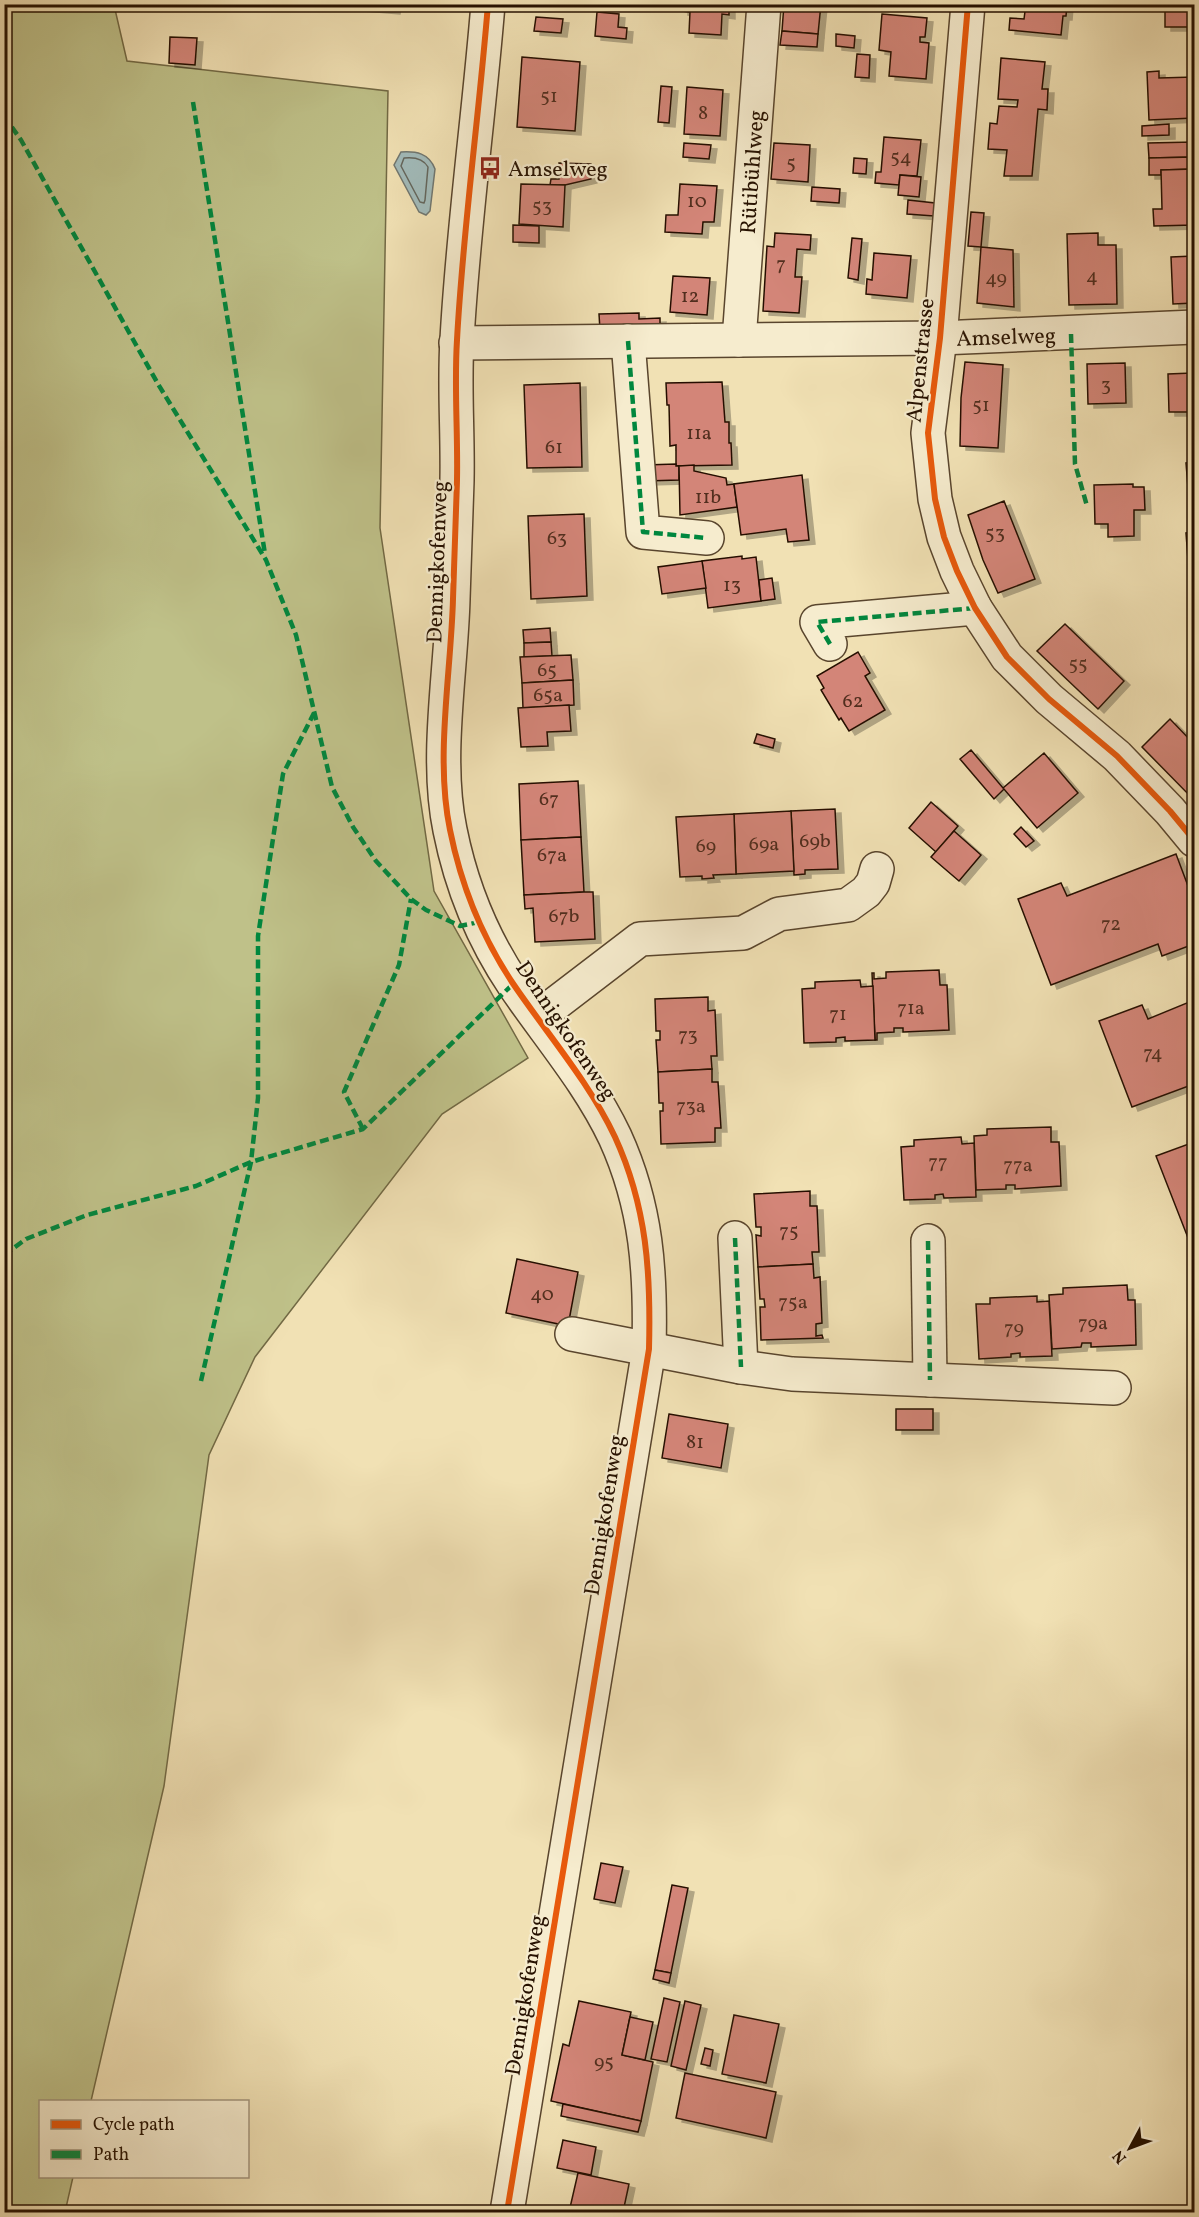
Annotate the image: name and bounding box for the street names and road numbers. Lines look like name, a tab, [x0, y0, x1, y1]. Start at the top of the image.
street label: Rütibühlweg	[734, 109, 773, 235]
street label: Alpenstrasse	[900, 297, 943, 424]
street label: Amselweg	[956, 321, 1057, 356]
street label: Dennigkofenweg	[420, 480, 457, 644]
street label: Dennigkofenweg	[507, 955, 623, 1107]
street label: Dennigkofenweg	[577, 1433, 634, 1598]
street label: Dennigkofenweg	[498, 1913, 555, 2078]

